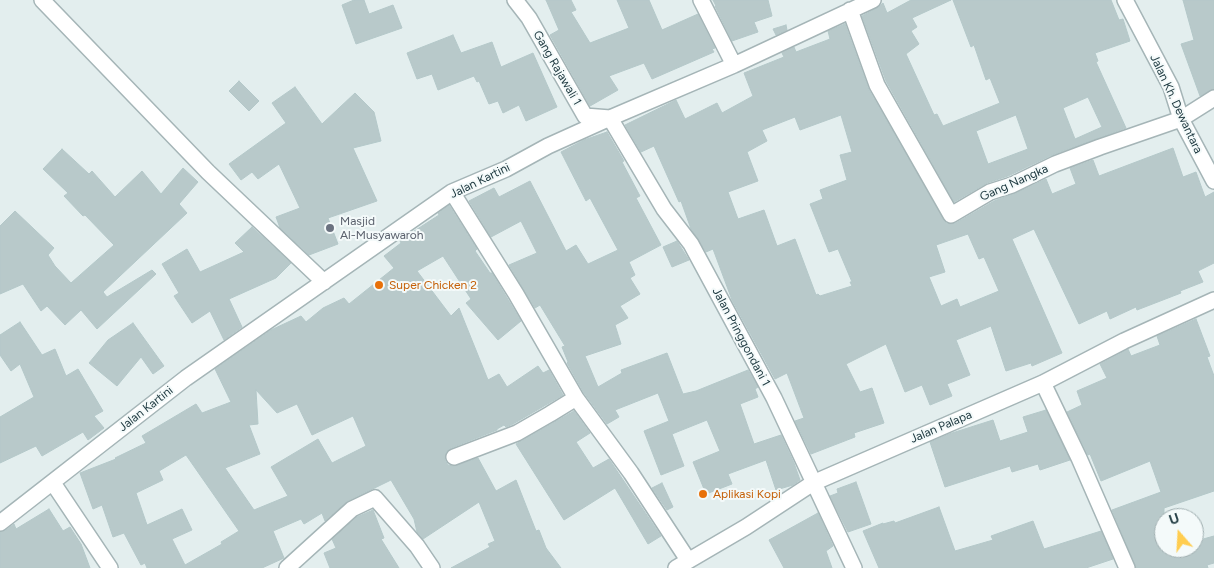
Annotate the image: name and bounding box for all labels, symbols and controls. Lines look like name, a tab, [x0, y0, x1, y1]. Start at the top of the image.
street label: Gang Rajawali 1	[530, 28, 584, 108]
street label: Jalan Kh. Dewantara	[1147, 52, 1205, 156]
street label: Jalan Kartini	[448, 160, 512, 202]
street label: Gang Nangka	[978, 162, 1050, 204]
place label: Masjid Al-Musyawaroh	[340, 214, 424, 242]
marker: Masjid Al-Musyawaroh	[324, 222, 336, 234]
place label: Super Chicken 2	[389, 278, 477, 292]
marker: Super Chicken 2	[373, 279, 385, 291]
street label: Jalan Pringgondani 1	[709, 285, 773, 389]
street label: Jalan Kartini	[116, 383, 176, 435]
street label: Jalan Palapa	[908, 408, 974, 446]
place label: Aplikasi Kopi	[713, 487, 781, 501]
marker: Aplikasi Kopi	[697, 488, 709, 500]
north arrow	[1154, 508, 1204, 558]
text: U	[1167, 510, 1182, 529]

